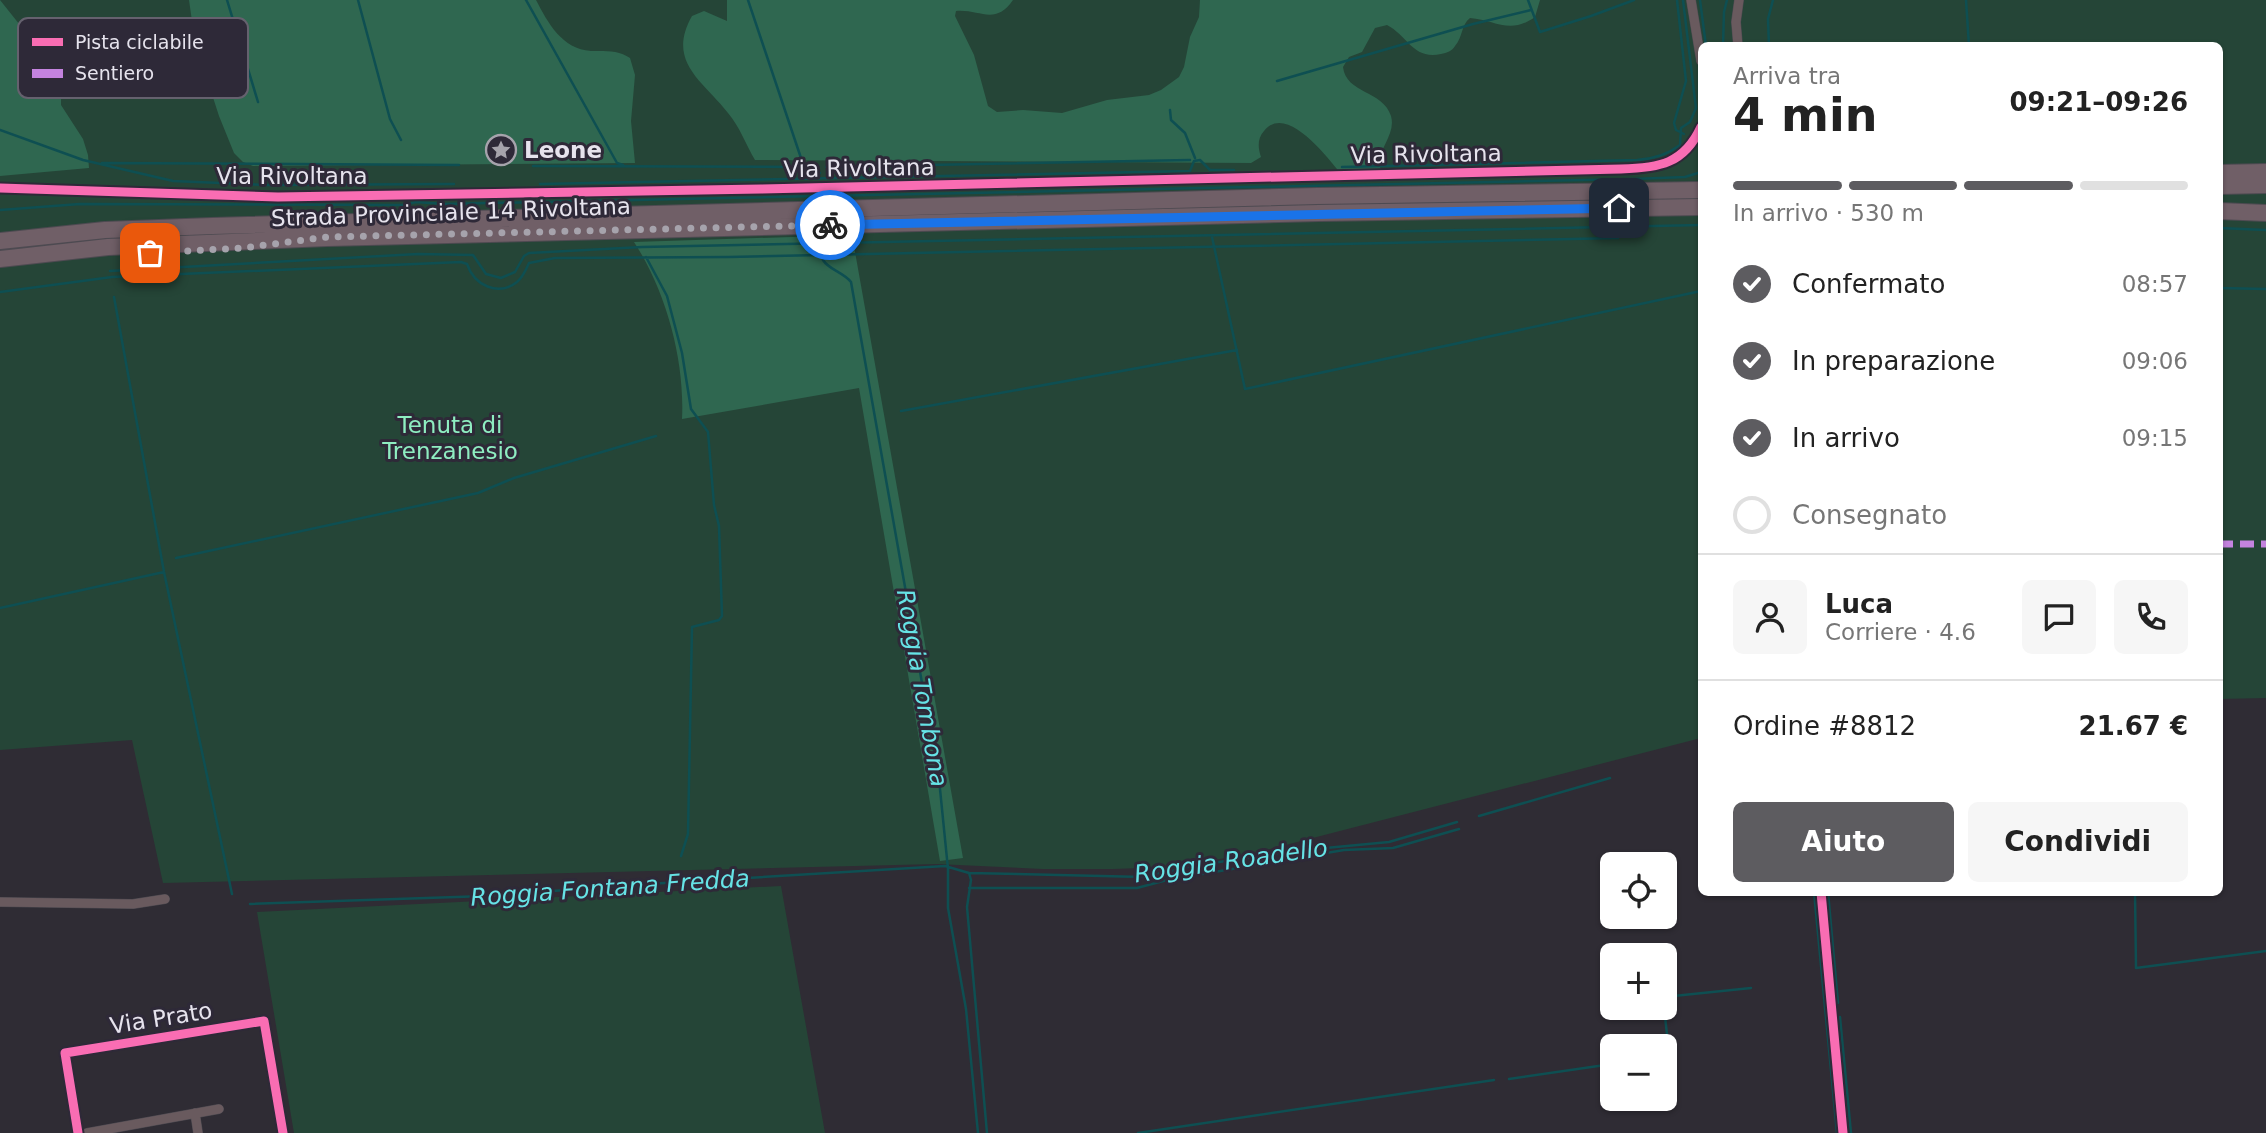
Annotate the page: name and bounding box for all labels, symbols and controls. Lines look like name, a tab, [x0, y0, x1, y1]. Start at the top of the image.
legend	[18, 18, 248, 98]
text: Pista ciclabile	[75, 31, 204, 53]
text: Sentiero	[75, 62, 154, 84]
text: Arriva tra	[1733, 63, 1841, 89]
text: 09:21–09:26	[2009, 87, 2188, 117]
text: 4 min	[1733, 88, 1877, 142]
place icon: Leone	[484, 133, 518, 167]
place label: Leone	[524, 137, 602, 163]
street label: Via Rivoltana	[1350, 140, 1502, 168]
street label: Via Rivoltana	[783, 154, 935, 182]
street label: Via Rivoltana	[216, 163, 368, 189]
pin	[1589, 178, 1649, 238]
icon: home	[1600, 189, 1638, 227]
courier	[795, 190, 865, 260]
street label: Strada Provinciale 14 Rivoltana	[271, 193, 631, 231]
text: In arrivo · 530 m	[1733, 200, 1924, 226]
icon: bike	[811, 206, 849, 244]
pin	[120, 223, 180, 283]
icon: bag	[131, 234, 169, 272]
icon: check	[1733, 265, 1771, 303]
text: Confermato	[1792, 269, 1945, 299]
text: 08:57	[2122, 271, 2188, 297]
icon: check	[1733, 342, 1771, 380]
text: In preparazione	[1792, 346, 1995, 376]
text: 09:06	[2122, 348, 2188, 374]
park label: Tenuta di Trenzanesio	[381, 412, 518, 464]
icon: check	[1733, 419, 1771, 457]
text: In arrivo	[1792, 423, 1900, 453]
text: 09:15	[2122, 425, 2188, 451]
text: Consegnato	[1792, 500, 1947, 530]
button: person	[1733, 580, 1807, 654]
button: chat	[2022, 580, 2096, 654]
button: phone	[2114, 580, 2188, 654]
water label: Roggia Tombona	[891, 587, 953, 789]
text: Luca	[1825, 589, 1893, 619]
text: Corriere · 4.6	[1825, 619, 1976, 645]
text: Ordine #8812	[1733, 711, 1916, 741]
text: 21.67 €	[2079, 711, 2188, 741]
button: Aiuto	[1733, 802, 1954, 882]
button: Condividi	[1968, 802, 2188, 882]
water label: Roggia Roadello	[1133, 834, 1329, 888]
map controls	[1600, 852, 1677, 1111]
button: locate	[1600, 852, 1677, 929]
water label: Roggia Fontana Fredda	[469, 864, 751, 912]
button: +	[1600, 943, 1677, 1020]
street label: Via Prato	[108, 997, 214, 1039]
button: −	[1600, 1034, 1677, 1111]

